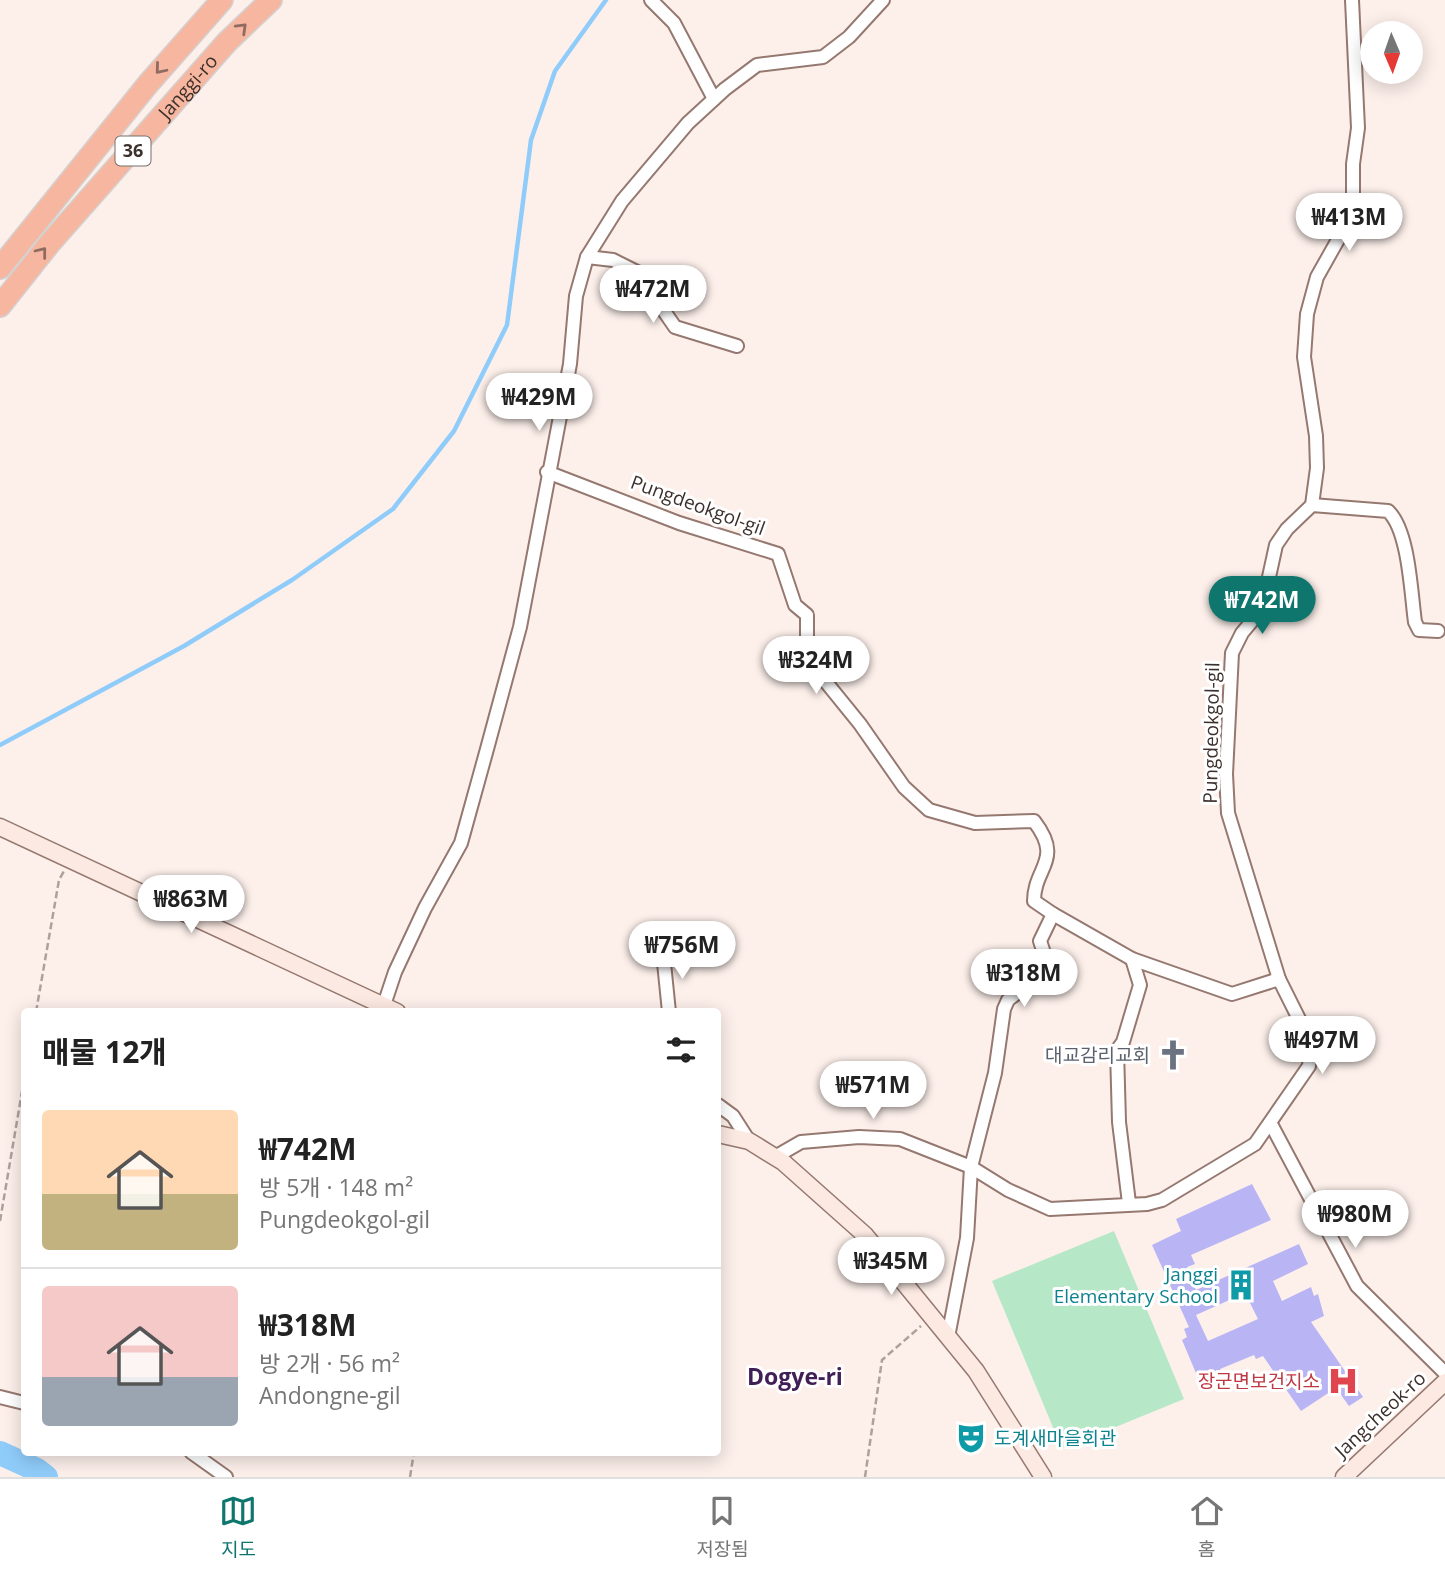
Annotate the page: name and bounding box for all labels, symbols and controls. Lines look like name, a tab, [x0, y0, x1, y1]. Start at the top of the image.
north arrow	[1360, 21, 1423, 84]
map controls	[1360, 21, 1423, 84]
one-way arrow	[234, 23, 247, 36]
street label: Janggi-ro	[151, 49, 223, 126]
one-way arrow	[156, 61, 168, 74]
road number: 36	[116, 136, 150, 166]
pin: ₩413M	[1300, 194, 1398, 253]
text: ₩413M	[1312, 200, 1386, 232]
one-way arrow	[34, 248, 47, 260]
pin: ₩472M	[604, 266, 702, 325]
text: ₩472M	[616, 272, 690, 304]
pin: ₩429M	[490, 374, 588, 433]
text: ₩429M	[502, 380, 576, 412]
street label: Pungdeokgol-gil	[627, 469, 769, 541]
pin: ₩742M	[1213, 576, 1311, 636]
text: ₩742M	[1225, 583, 1299, 615]
pin: ₩324M	[767, 636, 865, 696]
text: ₩324M	[779, 643, 853, 675]
street label: Pungdeokgol-gil	[1197, 662, 1225, 804]
pin: ₩863M	[142, 876, 240, 935]
text: ₩863M	[154, 882, 228, 914]
pin: ₩756M	[633, 922, 731, 981]
text: ₩756M	[645, 928, 719, 960]
pin: ₩318M	[975, 950, 1073, 1009]
text: ₩318M	[987, 956, 1061, 988]
pin: ₩497M	[1273, 1016, 1371, 1076]
text: ₩497M	[1285, 1023, 1359, 1055]
text: 매물 12개	[42, 1031, 167, 1072]
icon: filters	[662, 1031, 700, 1069]
church icon: 대교감리교회	[1156, 1038, 1190, 1072]
place label: 대교감리교회	[1045, 1042, 1150, 1068]
pin: ₩571M	[824, 1062, 922, 1121]
text: ₩571M	[836, 1068, 910, 1100]
text: ₩742M	[259, 1128, 356, 1169]
icon: home	[98, 1138, 182, 1222]
text: 방 5개 · 148 m²	[259, 1171, 413, 1203]
pin: ₩980M	[1306, 1190, 1404, 1250]
text: ₩980M	[1318, 1197, 1392, 1229]
text: Pungdeokgol-gil	[259, 1203, 430, 1235]
pin: ₩345M	[842, 1238, 940, 1297]
text: ₩345M	[854, 1244, 928, 1276]
place label: Janggi Elementary School	[1054, 1261, 1218, 1309]
building icon: Janggi Elementary School	[1224, 1268, 1258, 1302]
text: ₩318M	[259, 1304, 356, 1345]
icon: home	[98, 1314, 182, 1398]
text: 방 2개 · 56 m²	[259, 1347, 400, 1379]
district label: Dogye-ri	[747, 1360, 843, 1392]
hospital icon: 장군면보건지소	[1326, 1364, 1360, 1398]
street label: Jangcheok-ro	[1327, 1365, 1431, 1464]
place label: 장군면보건지소	[1198, 1368, 1320, 1394]
text: Andongne-gil	[259, 1379, 401, 1411]
theatre icon: 도계새마을회관	[954, 1421, 988, 1455]
place label: 도계새마을회관	[994, 1425, 1116, 1451]
tab: 지도	[219, 1492, 257, 1562]
tab: 저장됨	[696, 1492, 749, 1562]
tab: 홈	[1188, 1492, 1226, 1562]

